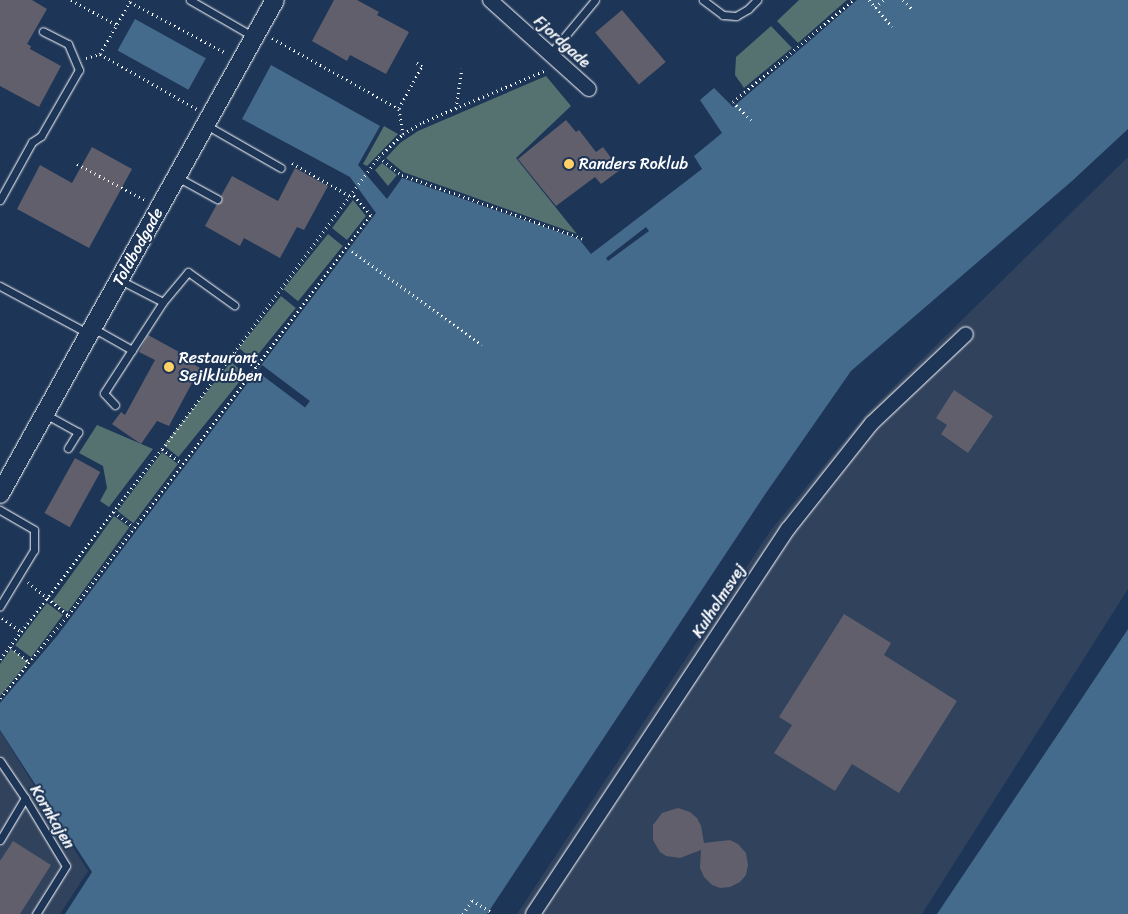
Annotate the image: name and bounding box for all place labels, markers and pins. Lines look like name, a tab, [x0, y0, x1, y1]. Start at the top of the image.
place label: Randers Roklub	[579, 154, 688, 174]
marker: Randers Roklub	[563, 158, 575, 170]
place label: Restaurant Sejlklubben	[179, 348, 262, 386]
marker: Restaurant Sejlklubben	[163, 361, 175, 373]

